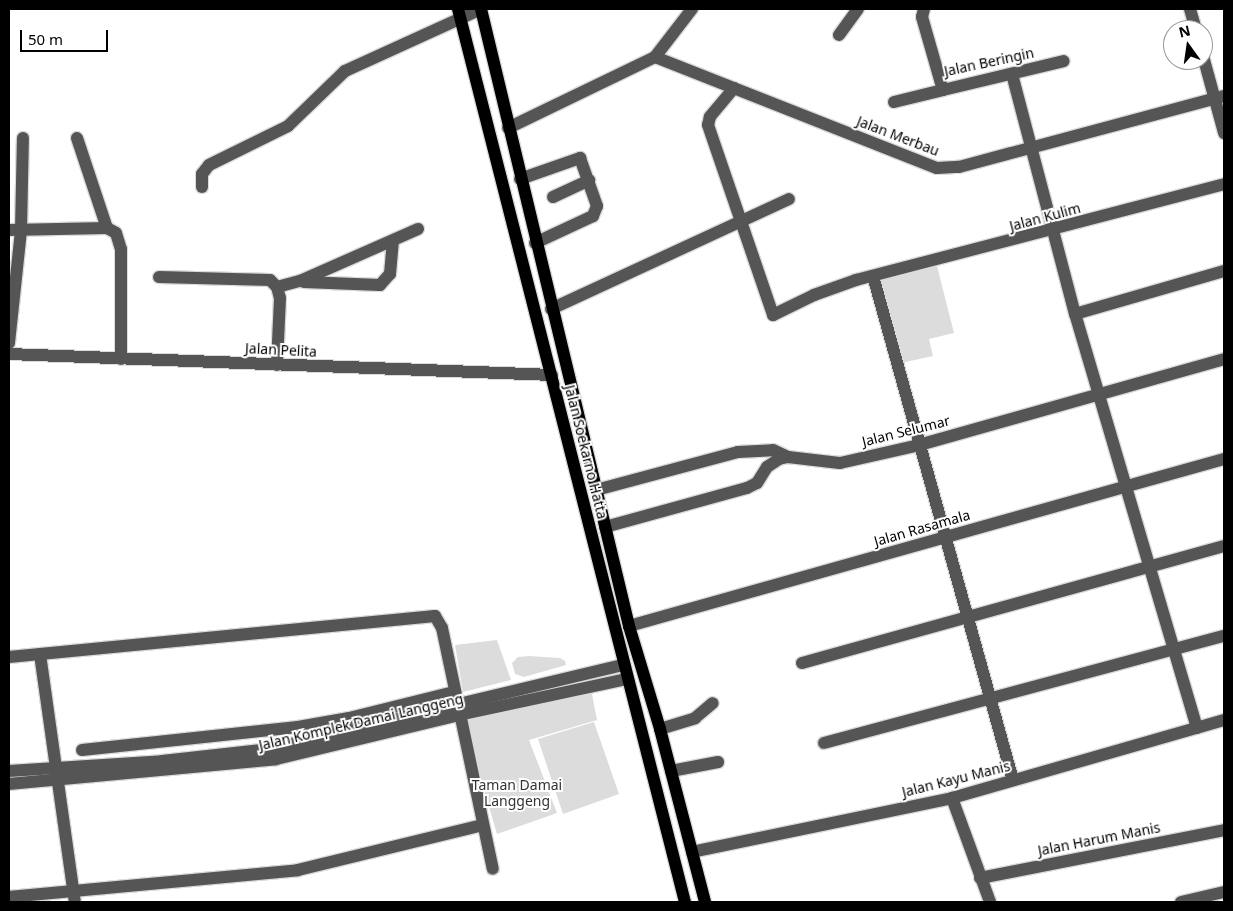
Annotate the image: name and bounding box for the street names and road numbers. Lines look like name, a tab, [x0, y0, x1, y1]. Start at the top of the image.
street label: Jalan Beringin	[943, 44, 1035, 80]
street label: Jalan Merbau	[854, 113, 942, 159]
street label: Jalan Kulim	[1008, 199, 1082, 235]
street label: Jalan Pelita	[245, 340, 317, 360]
street label: Jalan Soekarno Hatta	[561, 383, 611, 521]
street label: Jalan Selumar	[860, 412, 952, 450]
street label: Jalan Rasamala	[872, 506, 972, 550]
street label: Jalan Komplek Damai Langgeng	[257, 690, 465, 754]
street label: Jalan Kayu Manis	[900, 757, 1012, 801]
street label: Jalan Harum Manis	[1036, 819, 1162, 859]

